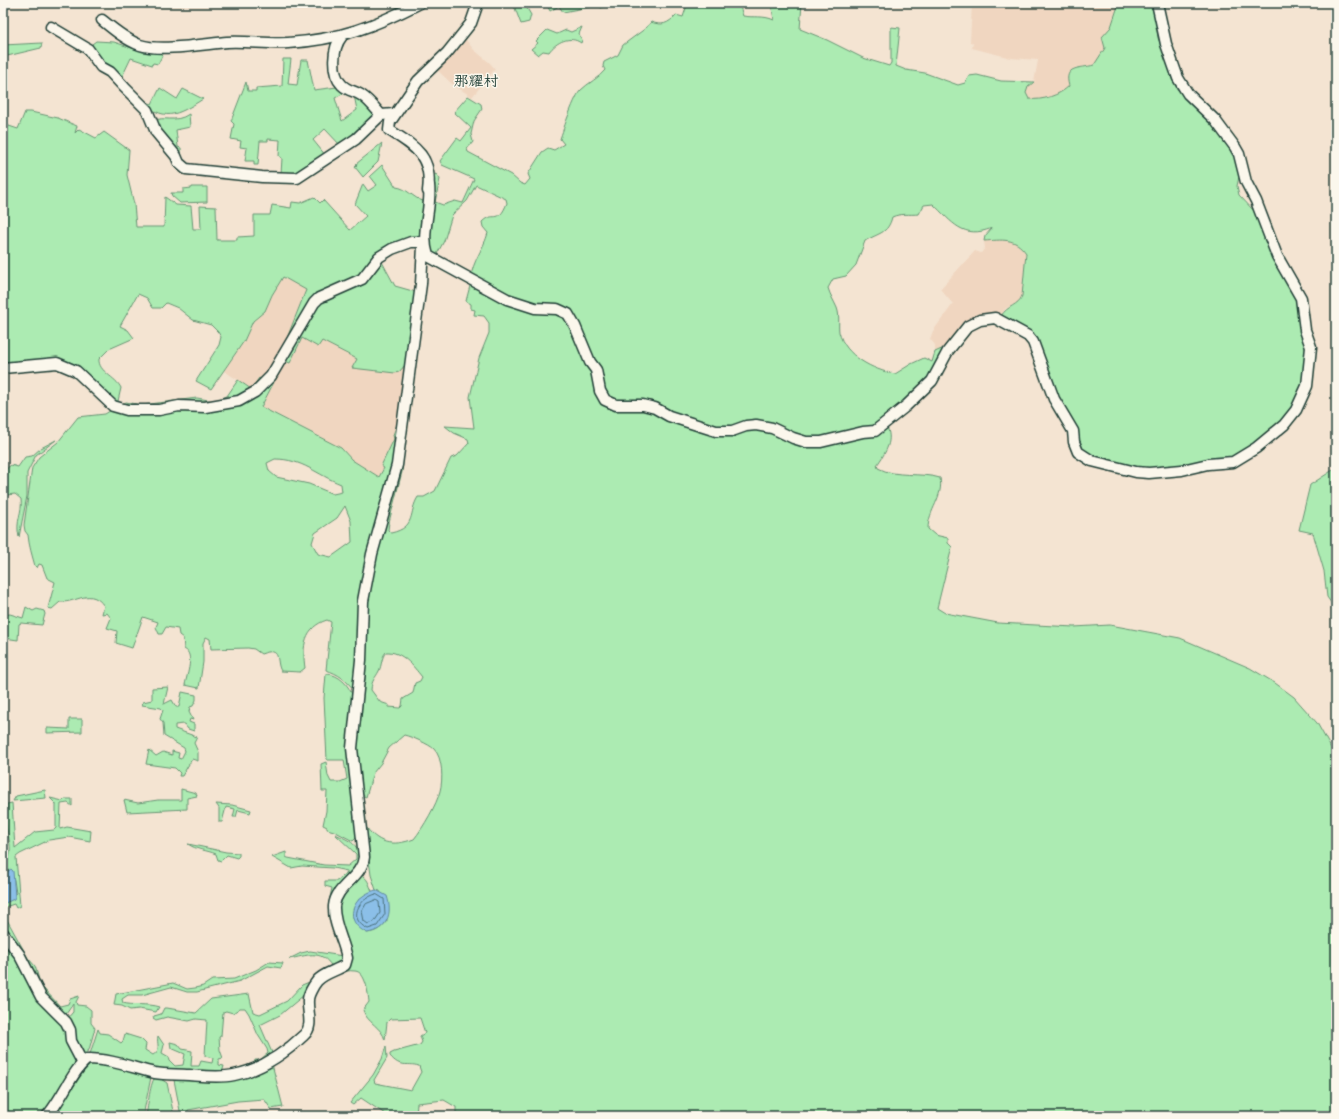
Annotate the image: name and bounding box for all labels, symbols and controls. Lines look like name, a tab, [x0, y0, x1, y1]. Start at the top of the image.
district label: 那耀村	[453, 72, 499, 92]

